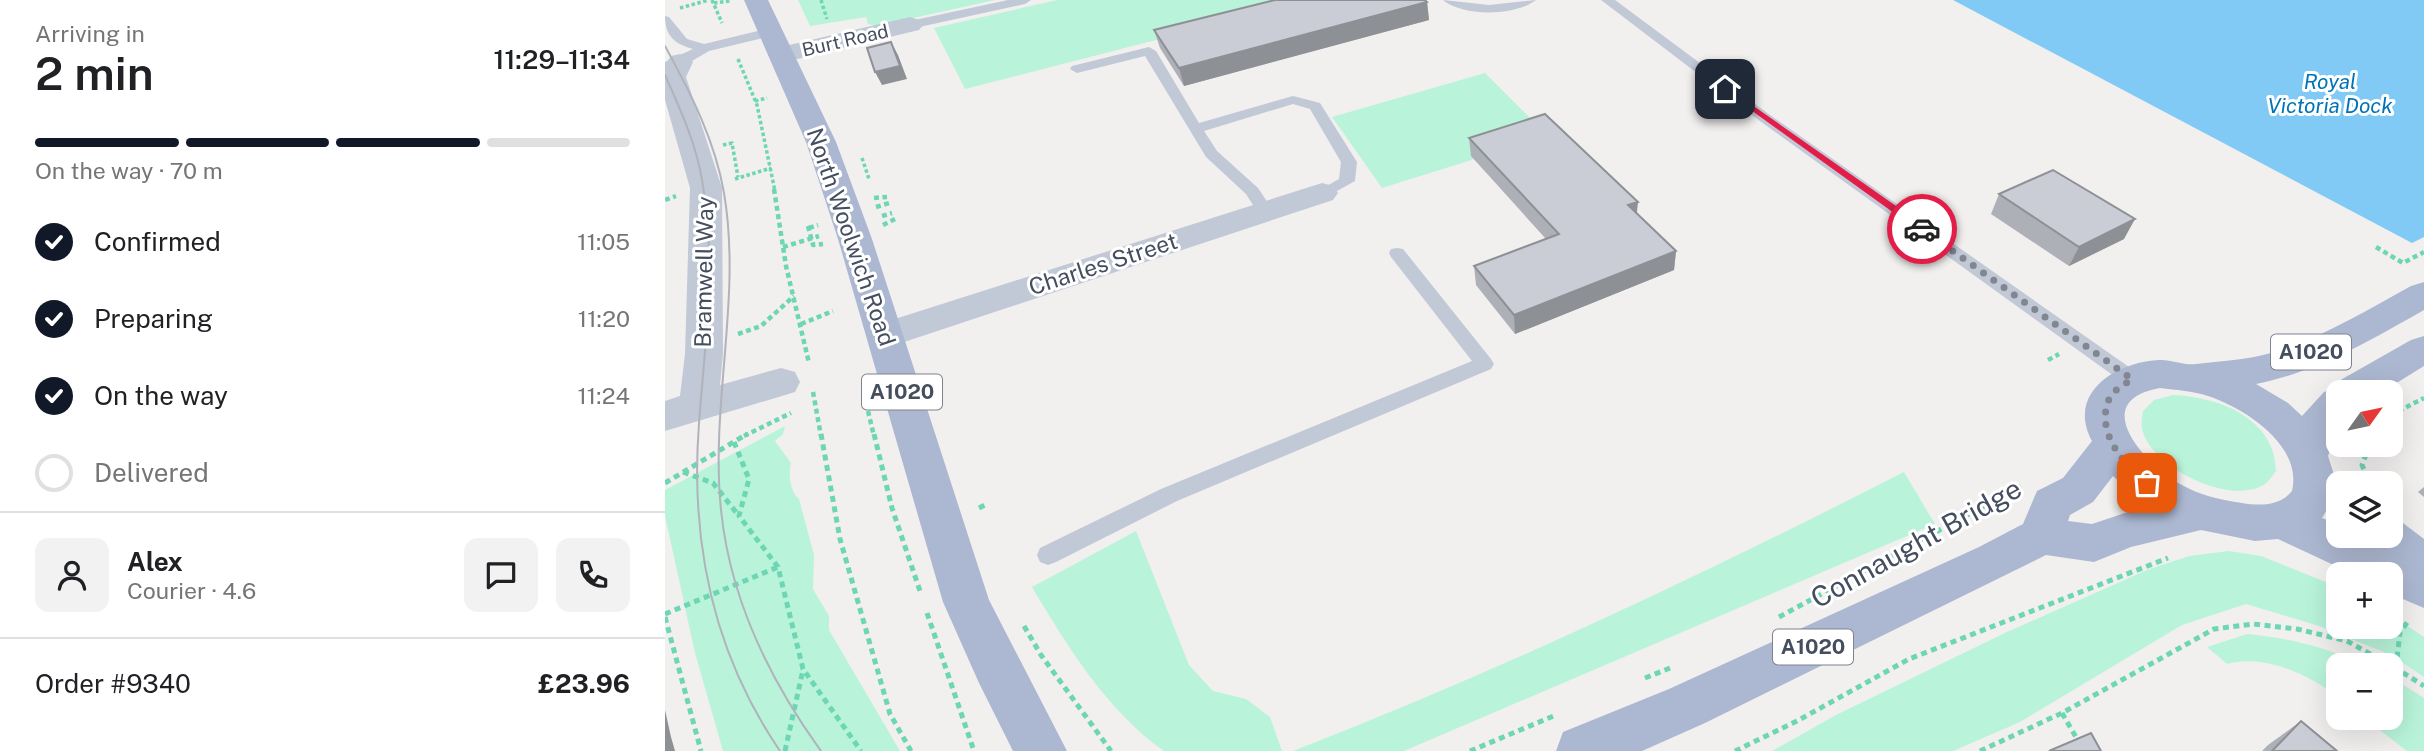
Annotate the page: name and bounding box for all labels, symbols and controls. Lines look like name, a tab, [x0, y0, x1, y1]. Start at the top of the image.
street label: Burt Road	[800, 19, 890, 61]
text: Arriving in	[35, 20, 145, 47]
text: 11:29–11:34	[494, 44, 630, 75]
text: 2 min	[35, 46, 154, 100]
pin	[1695, 59, 1755, 119]
water label: Royal Victoria Dock	[2267, 69, 2393, 118]
icon: home	[1706, 70, 1744, 108]
street label: North Woolwich Road	[801, 124, 901, 349]
text: On the way · 70 m	[35, 157, 223, 184]
courier	[1887, 194, 1957, 264]
street label: Bramwell Way	[689, 196, 718, 348]
icon: car	[1903, 210, 1941, 248]
icon: check	[35, 223, 73, 261]
text: Confirmed	[94, 226, 221, 257]
street label: Charles Street	[1025, 227, 1180, 300]
text: 11:05	[577, 228, 630, 255]
icon: check	[35, 300, 73, 338]
text: Preparing	[94, 303, 213, 334]
text: 11:20	[578, 305, 630, 332]
road number: A1020	[2271, 334, 2351, 370]
road number: A1020	[862, 374, 942, 410]
icon: check	[35, 377, 73, 415]
text: On the way	[94, 380, 228, 411]
north arrow	[2326, 380, 2403, 457]
map controls	[2326, 380, 2403, 730]
text: 11:24	[577, 382, 630, 409]
pin	[2117, 453, 2177, 513]
text: Delivered	[94, 457, 209, 488]
icon: bag	[2128, 464, 2166, 502]
street label: Connaught Bridge	[1805, 471, 2027, 614]
button: layers	[2326, 471, 2403, 548]
button: person	[35, 538, 109, 612]
button: chat	[464, 538, 538, 612]
button: phone	[556, 538, 630, 612]
text: Alex	[127, 546, 183, 577]
button: +	[2326, 562, 2403, 639]
text: Courier · 4.6	[127, 577, 256, 604]
road number: A1020	[1773, 630, 1853, 664]
button: −	[2326, 653, 2403, 730]
text: Order #9340	[35, 668, 191, 699]
text: £23.96	[538, 668, 630, 699]

